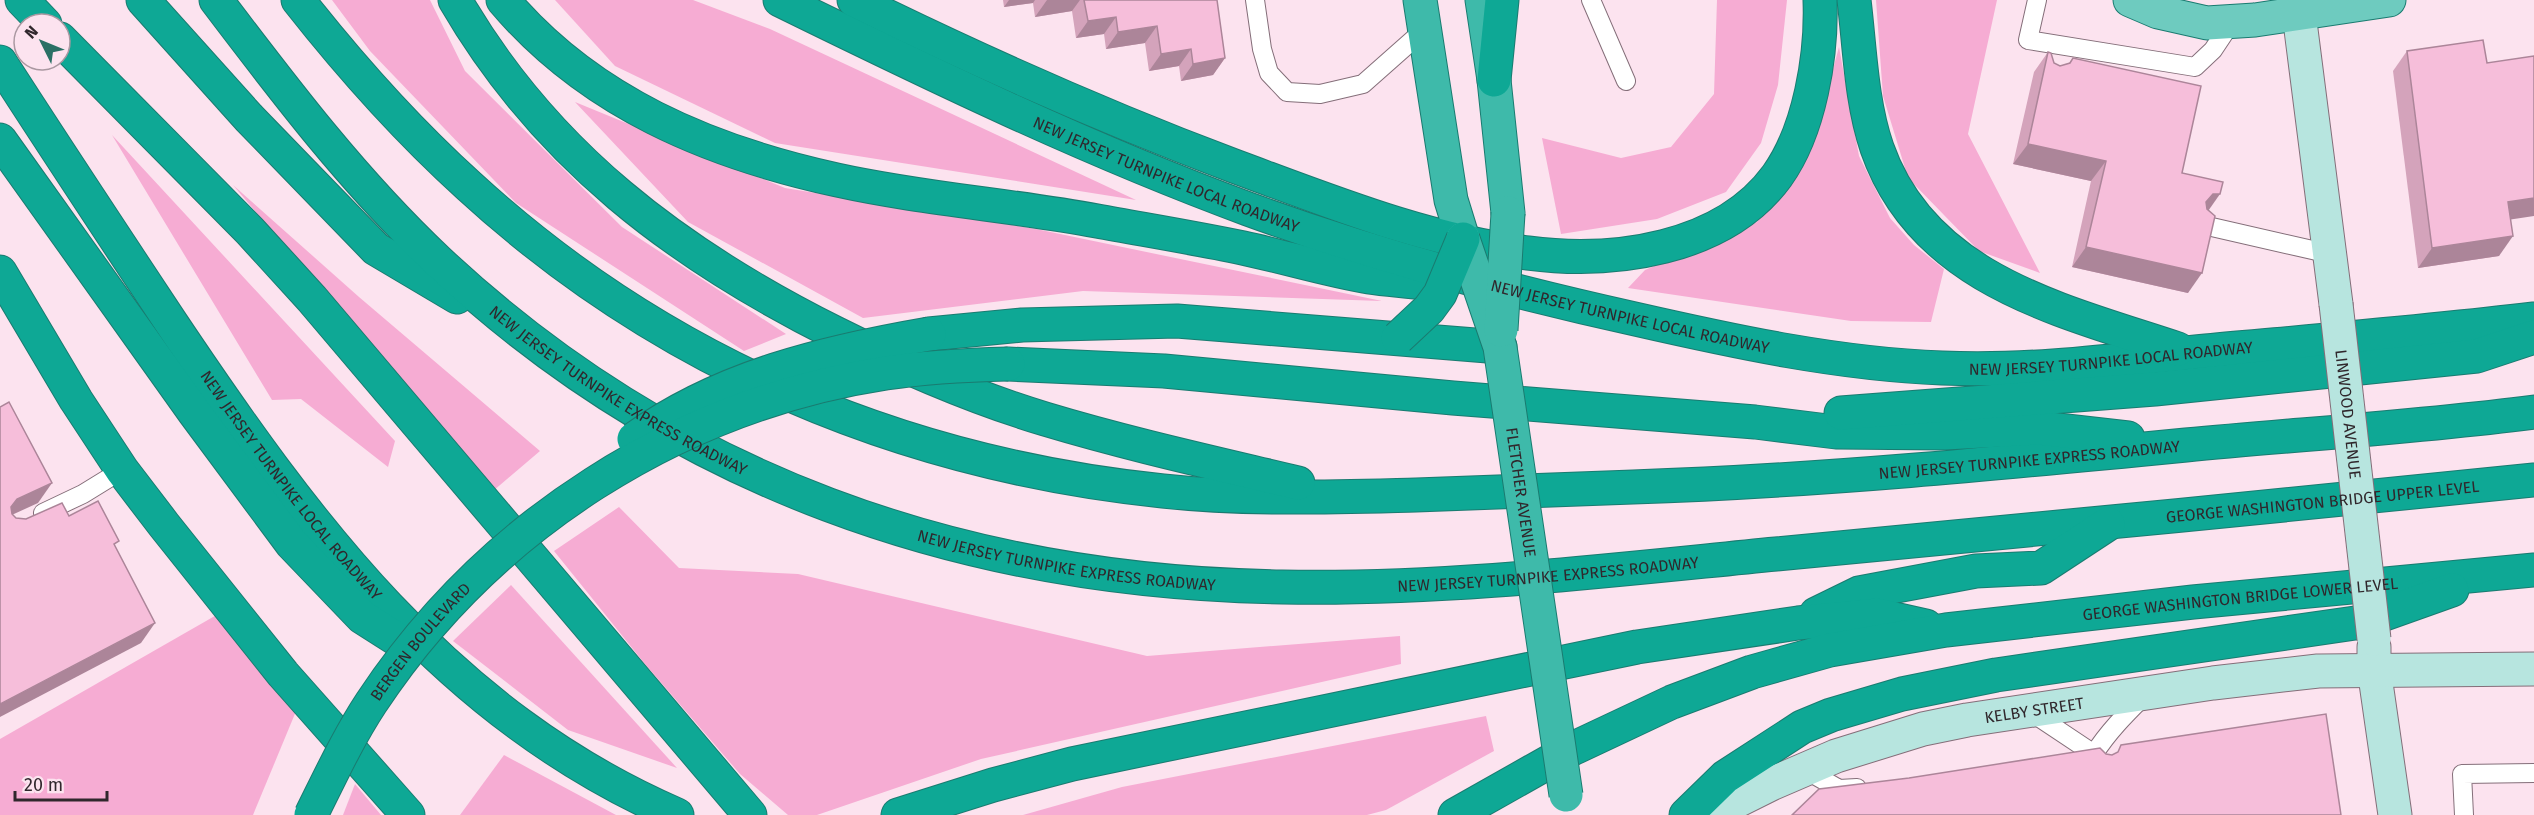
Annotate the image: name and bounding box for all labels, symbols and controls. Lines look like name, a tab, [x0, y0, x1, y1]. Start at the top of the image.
north arrow	[12, 12, 72, 72]
text: N	[21, 22, 42, 42]
street label: NEW JERSEY TURNPIKE LOCAL ROADWAY	[1030, 113, 1302, 236]
street label: NEW JERSEY TURNPIKE LOCAL ROADWAY	[1489, 276, 1771, 357]
street label: NEW JERSEY TURNPIKE EXPRESS ROADWAY	[485, 302, 750, 479]
street label: NEW JERSEY TURNPIKE LOCAL ROADWAY	[1969, 338, 2254, 379]
street label: LINWOOD AVENUE	[2331, 349, 2365, 480]
street label: NEW JERSEY TURNPIKE LOCAL ROADWAY	[196, 367, 386, 604]
street label: FLETCHER AVENUE	[1502, 426, 1540, 559]
street label: NEW JERSEY TURNPIKE EXPRESS ROADWAY	[1878, 437, 2181, 483]
street label: GEORGE WASHINGTON BRIDGE UPPER LEVEL	[2165, 477, 2480, 527]
street label: NEW JERSEY TURNPIKE EXPRESS ROADWAY	[915, 526, 1216, 595]
street label: NEW JERSEY TURNPIKE EXPRESS ROADWAY	[1397, 553, 1700, 596]
street label: GEORGE WASHINGTON BRIDGE LOWER LEVEL	[2082, 574, 2399, 624]
street label: BERGEN BOULEVARD	[366, 579, 475, 704]
street label: KELBY STREET	[1983, 693, 2086, 727]
scale bar	[15, 764, 106, 802]
text: 20 m	[24, 774, 63, 796]

